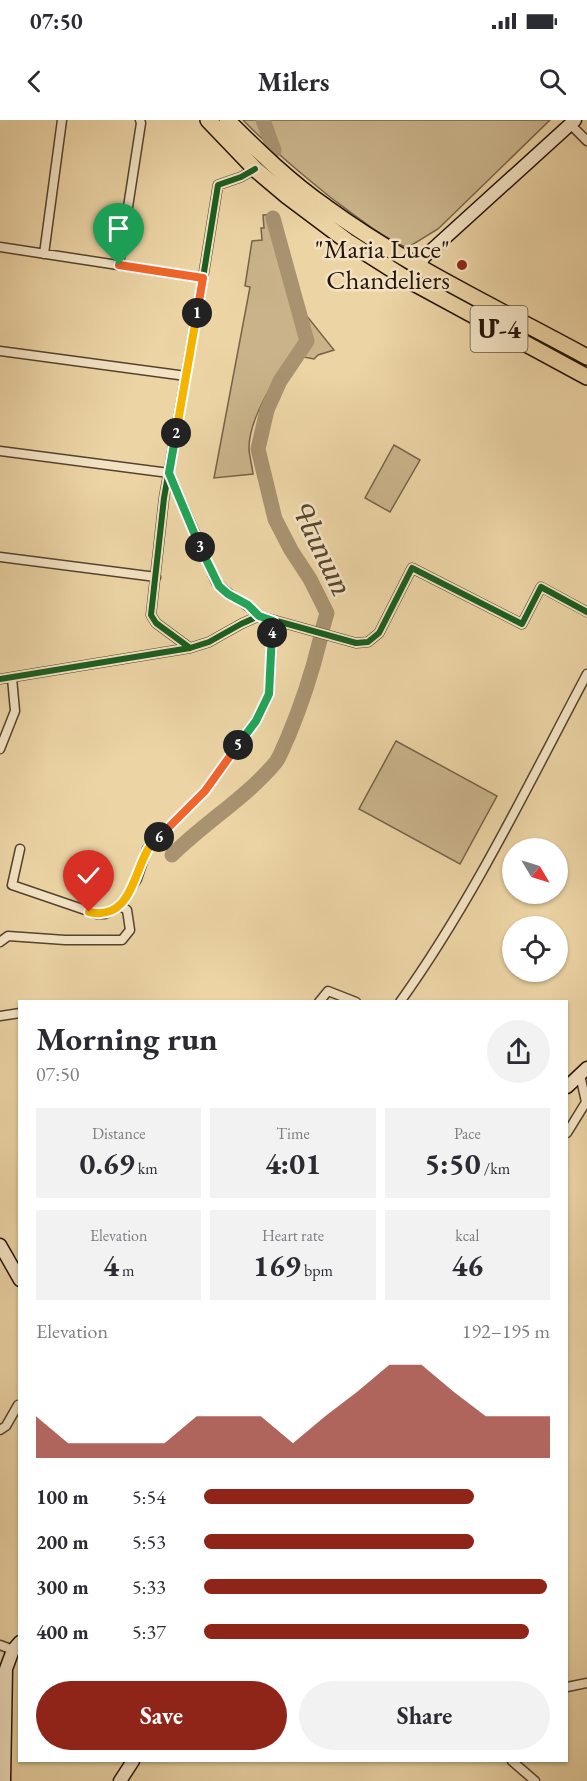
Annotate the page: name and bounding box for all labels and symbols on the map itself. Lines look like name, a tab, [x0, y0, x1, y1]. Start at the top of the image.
pin	[93, 203, 144, 265]
place label: "Maria Luce" Chandeliers	[315, 231, 450, 297]
marker: "Maria Luce" Chandeliers	[455, 258, 469, 272]
pin: 1	[182, 298, 212, 328]
road number: Մ-4	[470, 306, 528, 352]
pin: 2	[161, 418, 191, 448]
water label: Գետառ	[283, 494, 359, 601]
pin: 3	[185, 532, 215, 562]
pin: 4	[257, 618, 287, 648]
pin: 5	[223, 730, 253, 760]
pin: 6	[144, 822, 174, 852]
north arrow	[502, 838, 568, 904]
pin	[63, 850, 114, 912]

